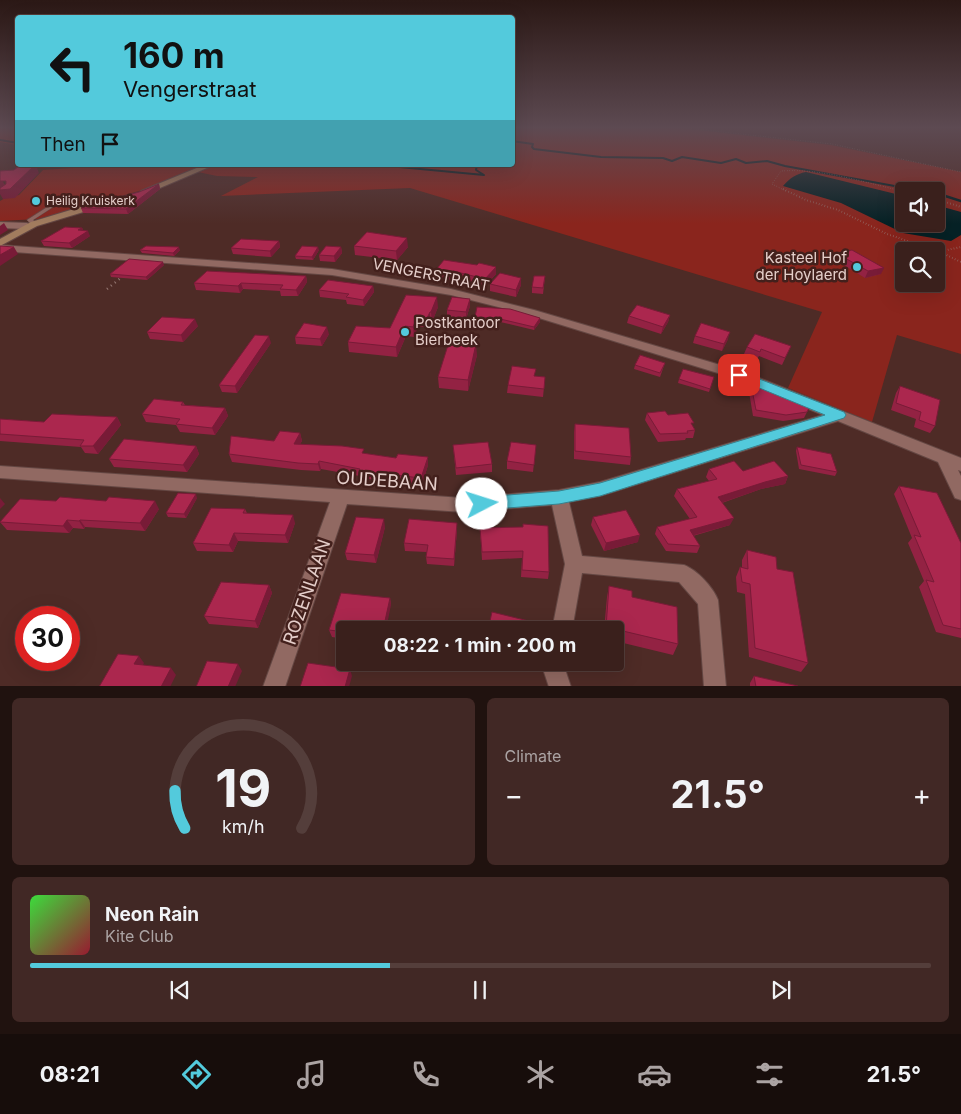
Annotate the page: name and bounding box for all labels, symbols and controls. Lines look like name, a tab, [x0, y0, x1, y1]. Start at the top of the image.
text: 160 m	[123, 34, 225, 76]
icon: left	[40, 35, 105, 100]
text: Vengerstraat	[123, 76, 256, 102]
icon: arrive	[96, 130, 124, 158]
text: Then	[40, 133, 86, 156]
map controls	[895, 182, 945, 292]
button: sound	[895, 182, 945, 232]
place label: Heilig Kruiskerk	[46, 193, 135, 208]
marker: Heilig Kruiskerk	[30, 195, 42, 207]
button: search	[895, 242, 945, 292]
place label: Kasteel Hof der Hoylaerd	[755, 248, 847, 284]
street label: VENGERSTRAAT	[371, 254, 491, 295]
marker: Kasteel Hof der Hoylaerd	[851, 261, 863, 273]
place label: Postkantoor Bierbeek	[415, 313, 501, 349]
marker: Postkantoor Bierbeek	[399, 326, 411, 338]
pin	[718, 354, 760, 396]
icon: arrive	[725, 361, 753, 389]
street label: OUDEBAAN	[336, 466, 438, 495]
position arrow	[455, 477, 507, 529]
street label: ROZENLAAN	[279, 536, 334, 647]
speed limit sign: 30	[15, 606, 80, 671]
text: 08:22 · 1 min · 200 m	[384, 634, 576, 657]
text: Climate	[505, 746, 561, 766]
text: 19	[215, 757, 271, 820]
text: 21.5°	[671, 771, 765, 817]
text: −	[505, 778, 523, 812]
text: +	[912, 778, 931, 812]
text: km/h	[222, 816, 264, 837]
text: Neon Rain	[105, 903, 199, 926]
text: Kite Club	[105, 926, 174, 946]
icon: previous	[166, 976, 194, 1004]
icon: pause	[466, 976, 494, 1004]
icon: next	[767, 976, 795, 1004]
icon: directions	[179, 1057, 214, 1092]
icon: music	[294, 1057, 329, 1092]
icon: phone	[408, 1057, 443, 1092]
icon: climate	[523, 1057, 558, 1092]
icon: car	[637, 1057, 672, 1092]
icon: filters	[752, 1057, 787, 1092]
text: 08:21	[40, 1061, 100, 1087]
text: 21.5°	[867, 1061, 921, 1087]

